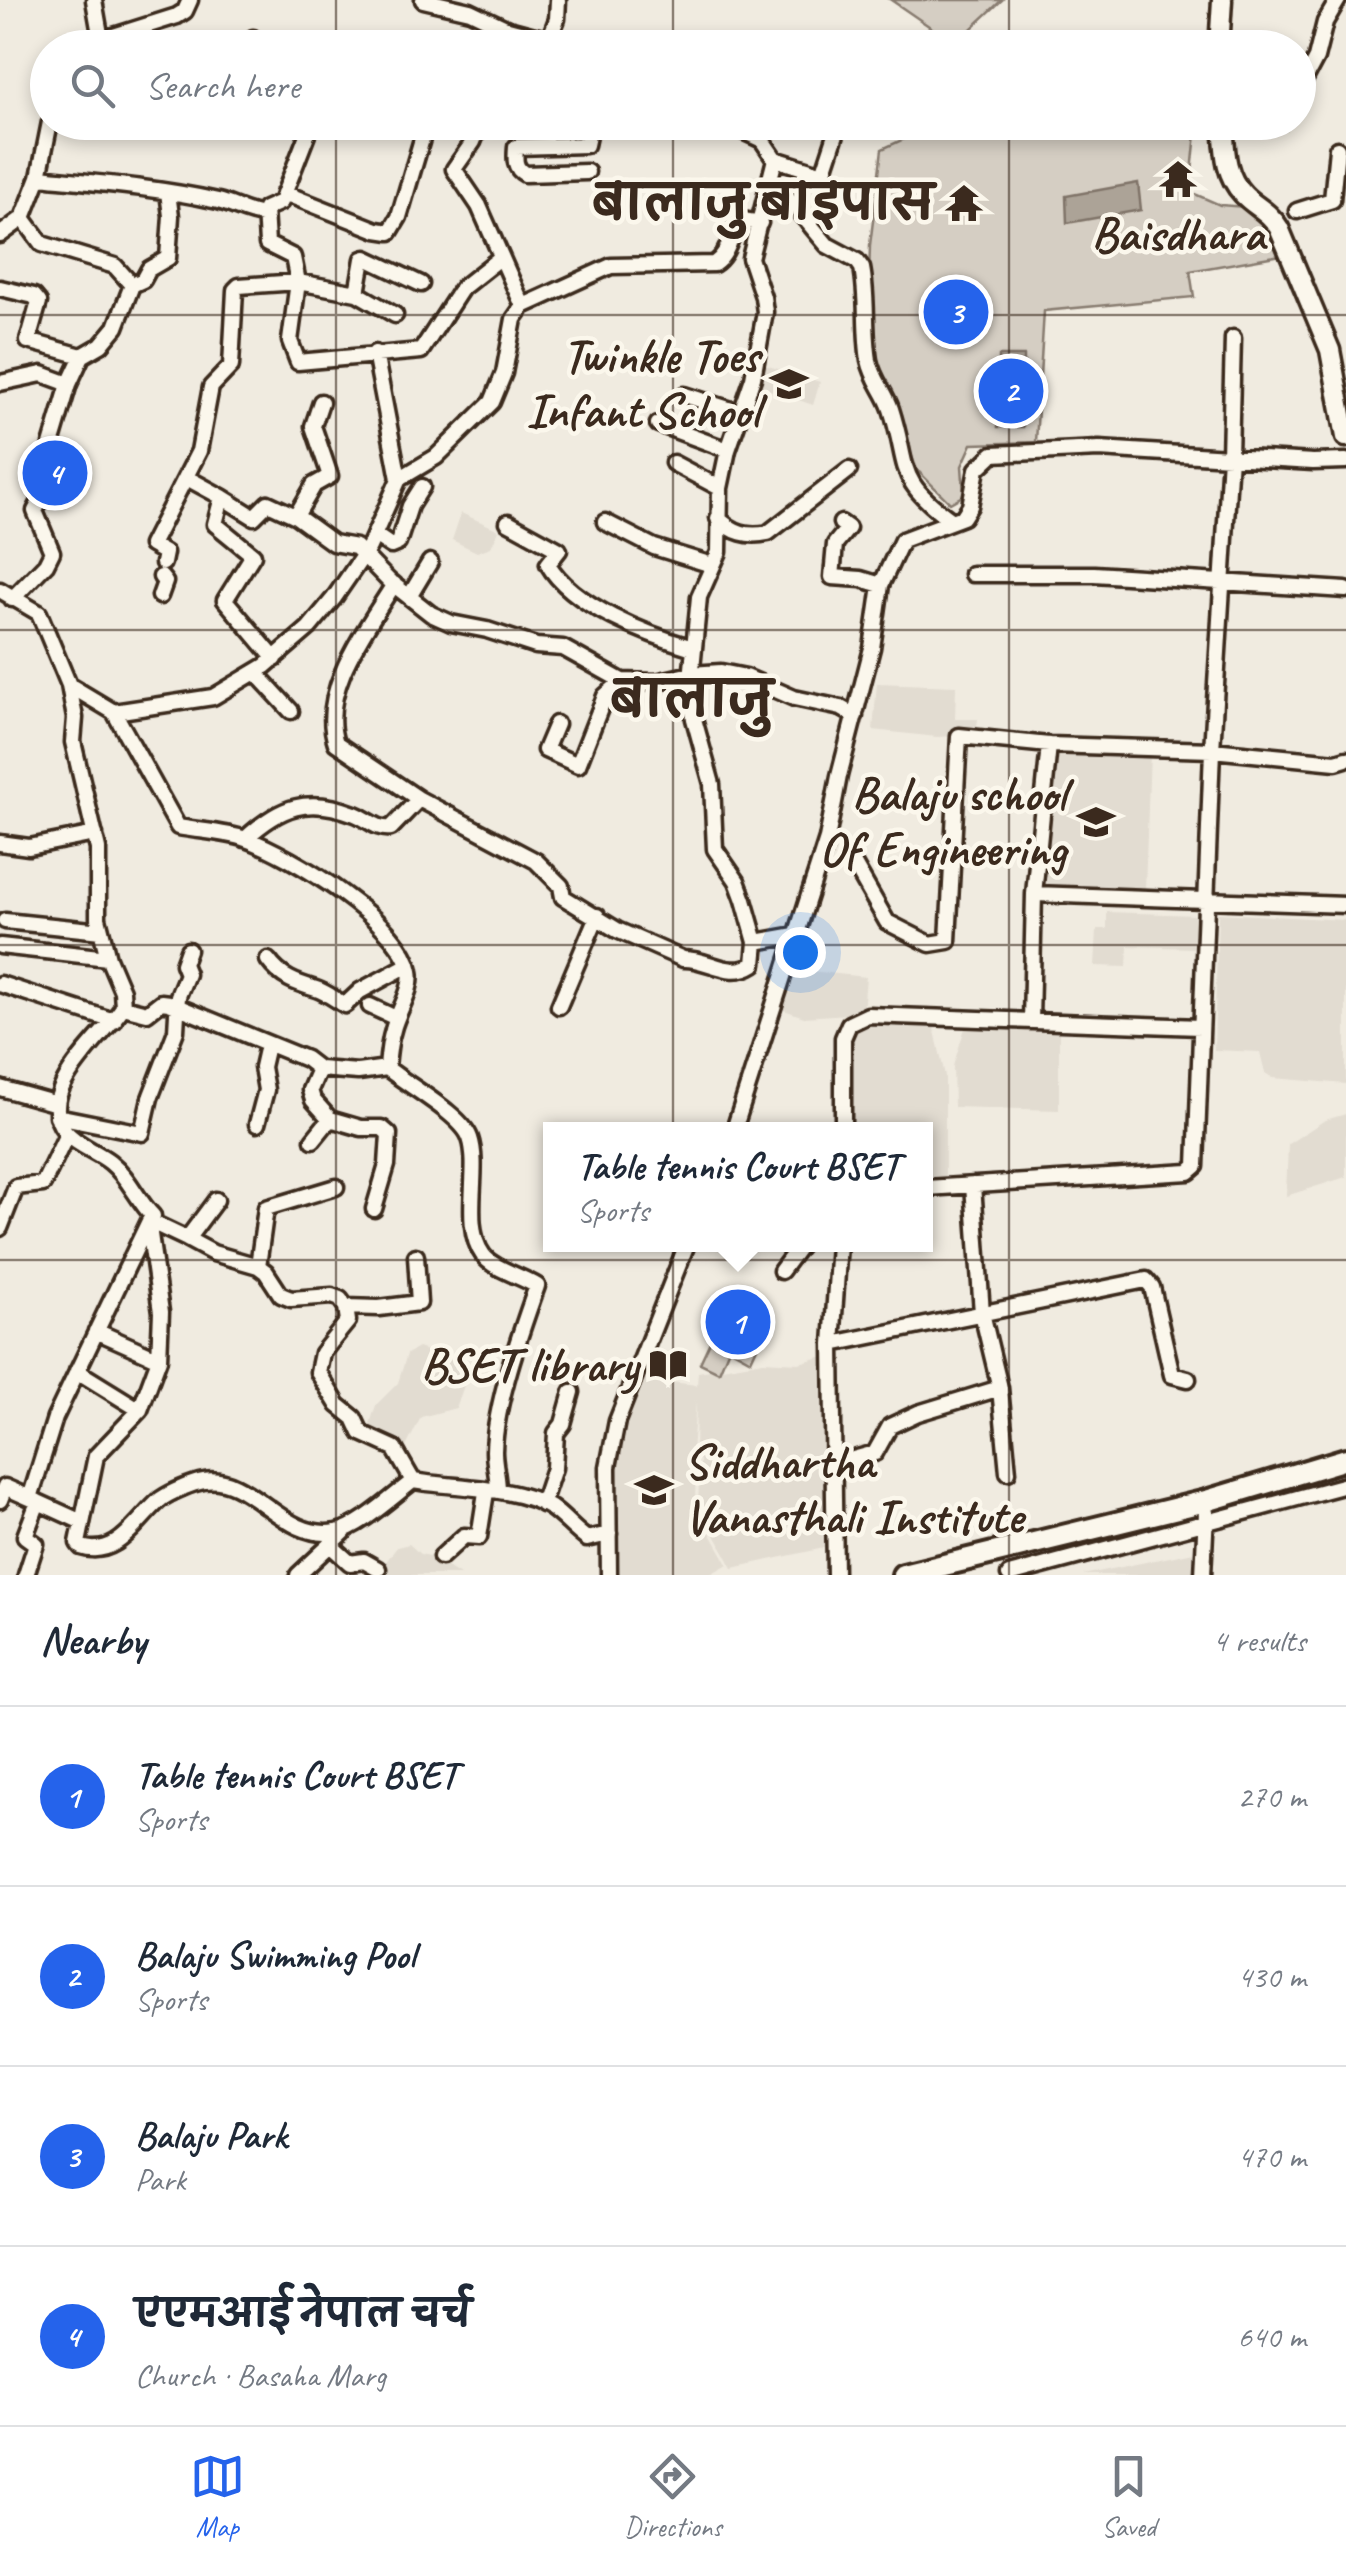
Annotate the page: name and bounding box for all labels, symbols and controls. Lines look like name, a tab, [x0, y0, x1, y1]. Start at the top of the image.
search box	[30, 30, 1316, 140]
icon: search	[65, 58, 120, 113]
text: Search here	[145, 62, 300, 109]
temple icon: Baisdhara	[1157, 158, 1199, 200]
place label: बालाजु बाइपास	[591, 173, 938, 240]
temple icon: बालाजु बाइपास	[943, 182, 985, 224]
place label: Baisdhara	[1092, 204, 1268, 264]
pin: 3	[924, 274, 988, 350]
place label: Twinkle Toes Infant School	[526, 326, 768, 441]
pin: 2	[978, 354, 1044, 428]
school or university icon: Twinkle Toes Infant School	[768, 363, 810, 405]
pin: 4	[22, 436, 88, 510]
district label: बालाजु	[610, 668, 777, 738]
place label: Balaju school Of Engineering	[819, 764, 1074, 879]
school or university icon: Balaju school Of Engineering	[1075, 801, 1117, 843]
your location	[775, 927, 826, 978]
popup	[543, 1122, 933, 1252]
text: Table tennis Court BSET	[577, 1143, 899, 1190]
text: Sports	[577, 1190, 649, 1231]
pin: 1	[706, 1284, 770, 1360]
place label: BSET library	[421, 1335, 642, 1395]
library icon: BSET library	[647, 1344, 689, 1386]
place label: Siddhartha Vanasthali Institute	[684, 1432, 1027, 1547]
school or university icon: Siddhartha Vanasthali Institute	[633, 1469, 675, 1511]
text: Nearby	[40, 1614, 146, 1667]
text: 4 results	[1212, 1620, 1306, 1661]
text: Table tennis Court BSET	[135, 1752, 457, 1799]
text: 1	[65, 1776, 80, 1817]
text: 270 m	[1237, 1776, 1306, 1817]
text: Sports	[135, 1799, 207, 1840]
text: Balaju Swimming Pool	[135, 1932, 415, 1979]
text: 2	[65, 1956, 80, 1997]
text: 430 m	[1237, 1956, 1306, 1997]
text: Sports	[135, 1979, 207, 2020]
text: Balaju Park	[135, 2112, 287, 2159]
text: 3	[65, 2136, 80, 2177]
text: 470 m	[1237, 2136, 1306, 2177]
text: Park	[135, 2159, 186, 2200]
text: एएमआई नेपाल चर्च	[135, 2290, 472, 2337]
text: 4	[65, 2316, 80, 2357]
text: 640 m	[1237, 2316, 1306, 2357]
text: Church · Basaha Marg	[135, 2355, 386, 2396]
tab: Map	[190, 2449, 245, 2544]
tab: Directions	[624, 2449, 722, 2544]
tab: Saved	[1101, 2449, 1156, 2544]

